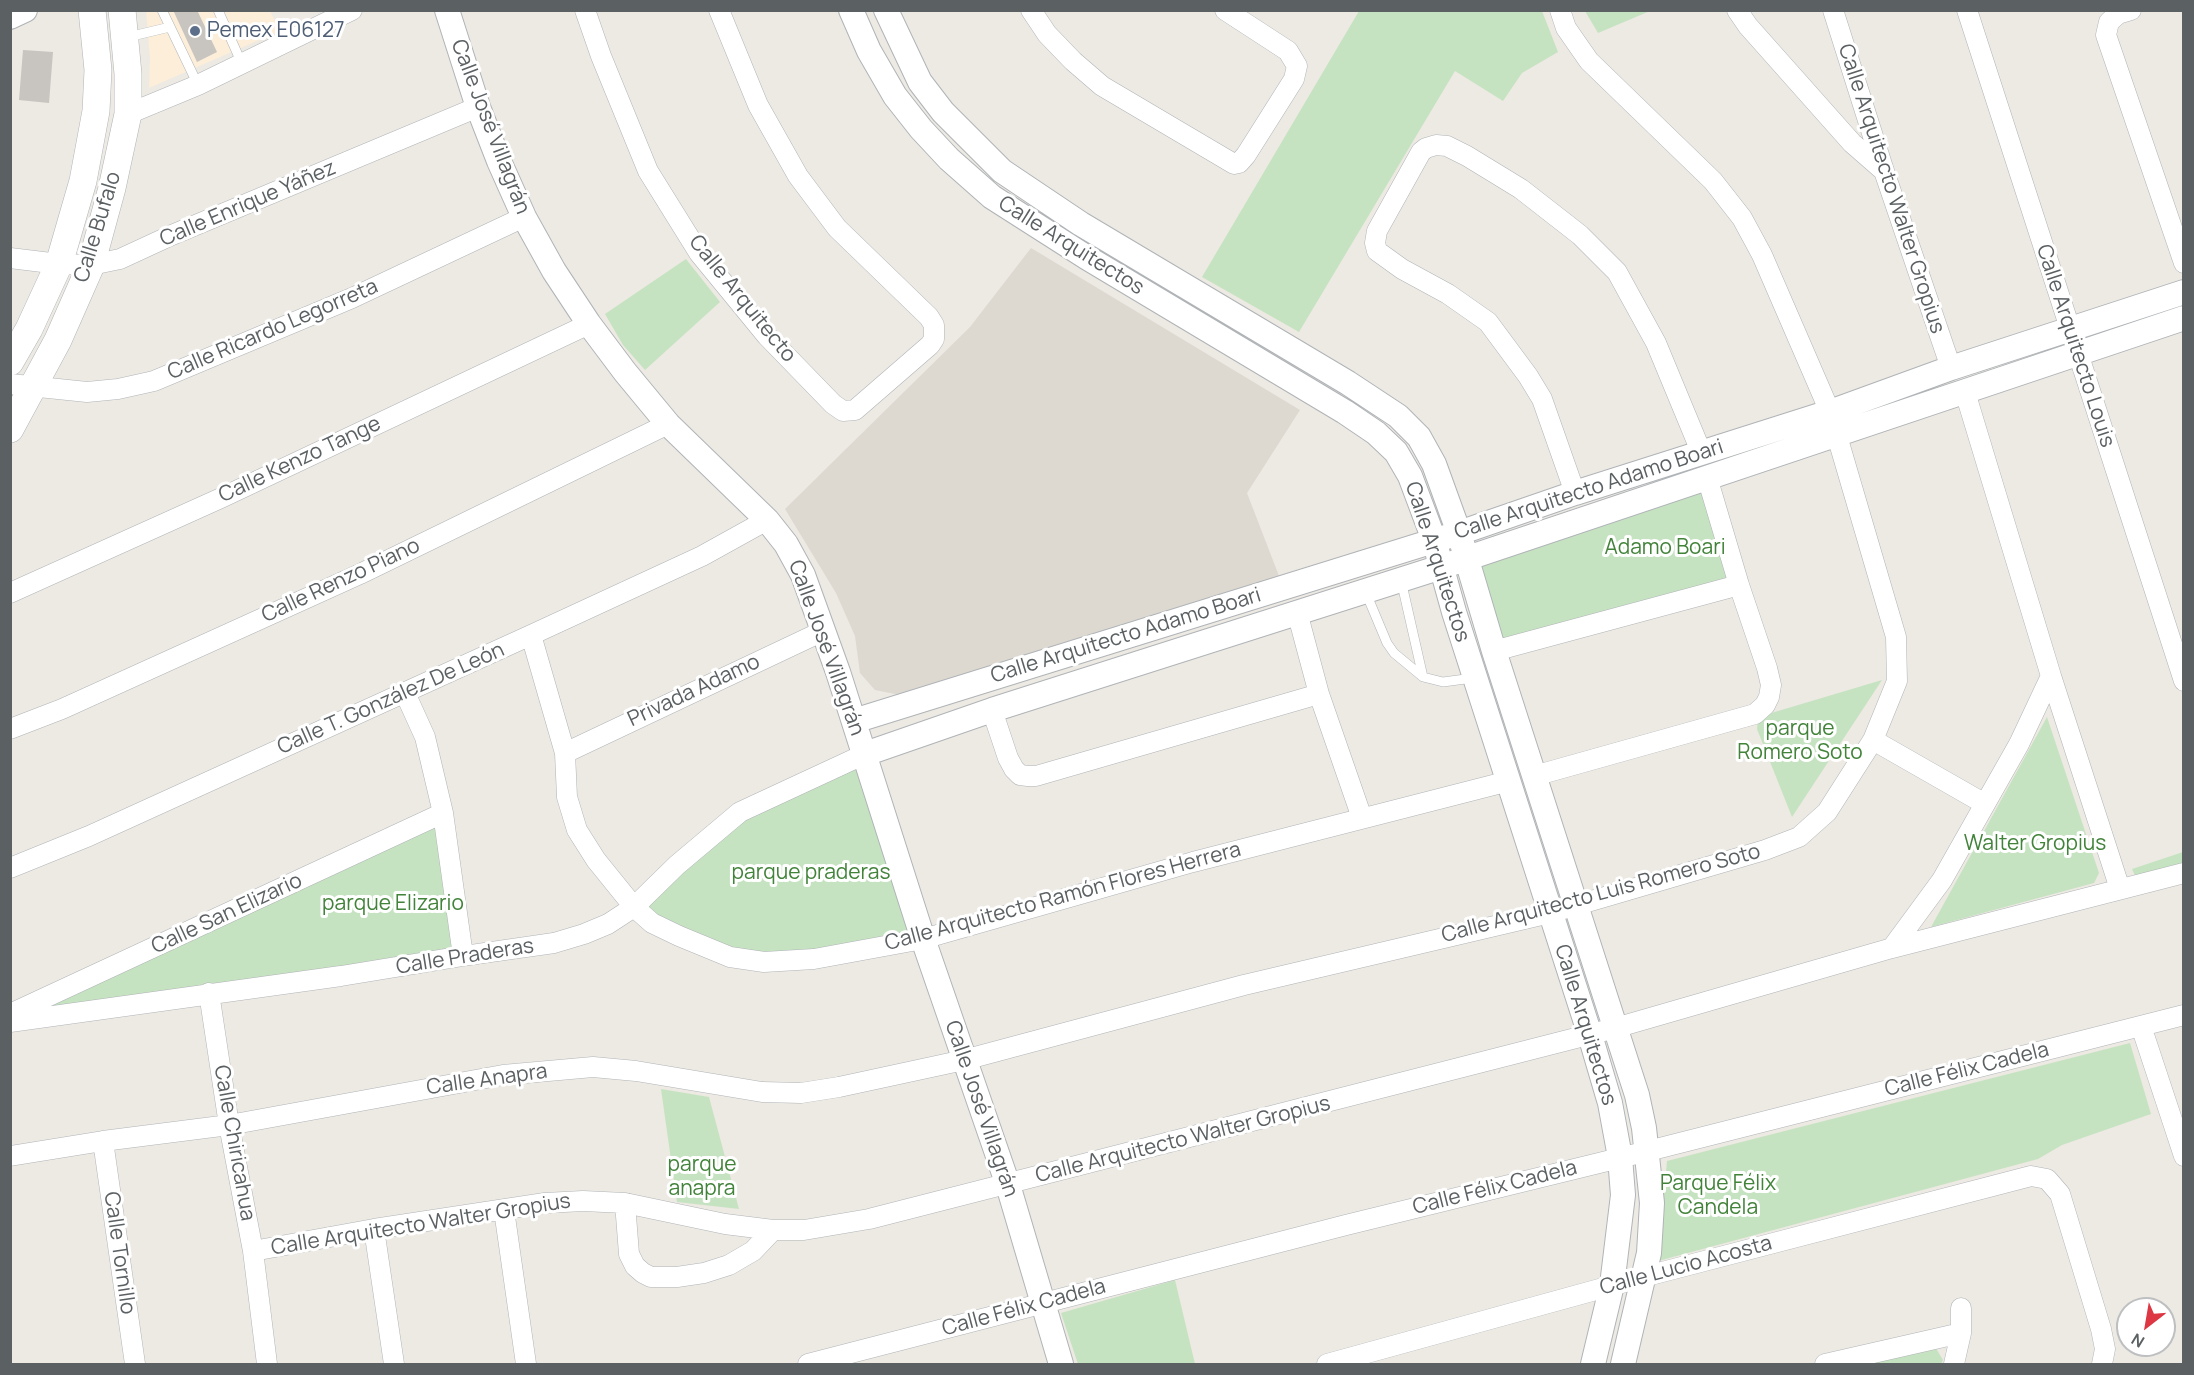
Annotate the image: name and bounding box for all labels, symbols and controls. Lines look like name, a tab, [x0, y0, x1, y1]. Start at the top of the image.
place label: Pemex E06127	[207, 18, 345, 44]
marker: Pemex E06127	[188, 24, 202, 38]
street label: Calle José Villagrán	[445, 36, 535, 218]
street label: Calle Arquitecto Walter Gropius	[1832, 41, 1950, 337]
street label: Calle Enrique Yáñez	[156, 156, 340, 252]
street label: Calle Bufalo	[69, 169, 127, 285]
street label: Calle Arquitectos	[994, 191, 1148, 301]
street label: Calle Arquitecto	[683, 230, 801, 368]
street label: Calle Arquitecto Louis	[2030, 241, 2120, 451]
street label: Calle Ricardo Legorreta	[164, 274, 382, 386]
street label: Calle Kenzo Tange	[215, 411, 385, 509]
street label: Calle Arquitecto Adamo Boari	[1451, 435, 1727, 545]
street label: Calle Arquitectos	[1399, 479, 1475, 645]
street label: Calle Renzo Piano	[258, 533, 424, 629]
park label: Adamo Boari	[1604, 535, 1726, 561]
street label: Calle José Villagrán	[783, 557, 869, 739]
street label: Calle Arquitecto Adamo Boari	[988, 583, 1264, 689]
street label: Calle T. González De León	[274, 638, 508, 760]
street label: Privada Adamo	[624, 649, 764, 733]
park label: parque Romero Soto	[1737, 716, 1863, 766]
park label: Walter Gropius	[1964, 831, 2106, 857]
street label: Calle Arquitecto Ramón Flores Herrera	[882, 837, 1244, 957]
street label: Calle Arquitecto Luis Romero Soto	[1439, 839, 1763, 949]
park label: parque praderas	[732, 860, 890, 886]
street label: Calle San Elizario	[148, 868, 306, 960]
park label: parque Elizario	[322, 891, 464, 917]
street label: Calle Praderas	[394, 934, 536, 980]
street label: Calle Arquitectos	[1549, 942, 1621, 1108]
street label: Calle José Villagrán	[939, 1017, 1023, 1201]
street label: Calle Félix Cadela	[1882, 1037, 2052, 1103]
street label: Calle Anapra	[425, 1059, 549, 1101]
street label: Calle Chiricahua	[208, 1063, 260, 1223]
street label: Calle Arquitecto Walter Gropius	[1033, 1091, 1333, 1189]
park label: parque anapra	[668, 1152, 736, 1202]
street label: Calle Félix Cadela	[1410, 1155, 1580, 1221]
park label: Parque Félix Candela	[1660, 1171, 1776, 1221]
street label: Calle Arquitecto Walter Gropius	[269, 1189, 573, 1261]
street label: Calle Tornillo	[98, 1190, 140, 1316]
street label: Calle Lucio Acosta	[1597, 1231, 1775, 1301]
street label: Calle Félix Cadela	[939, 1274, 1109, 1342]
north arrow	[2116, 1297, 2176, 1357]
text: N	[2127, 1328, 2148, 1353]

